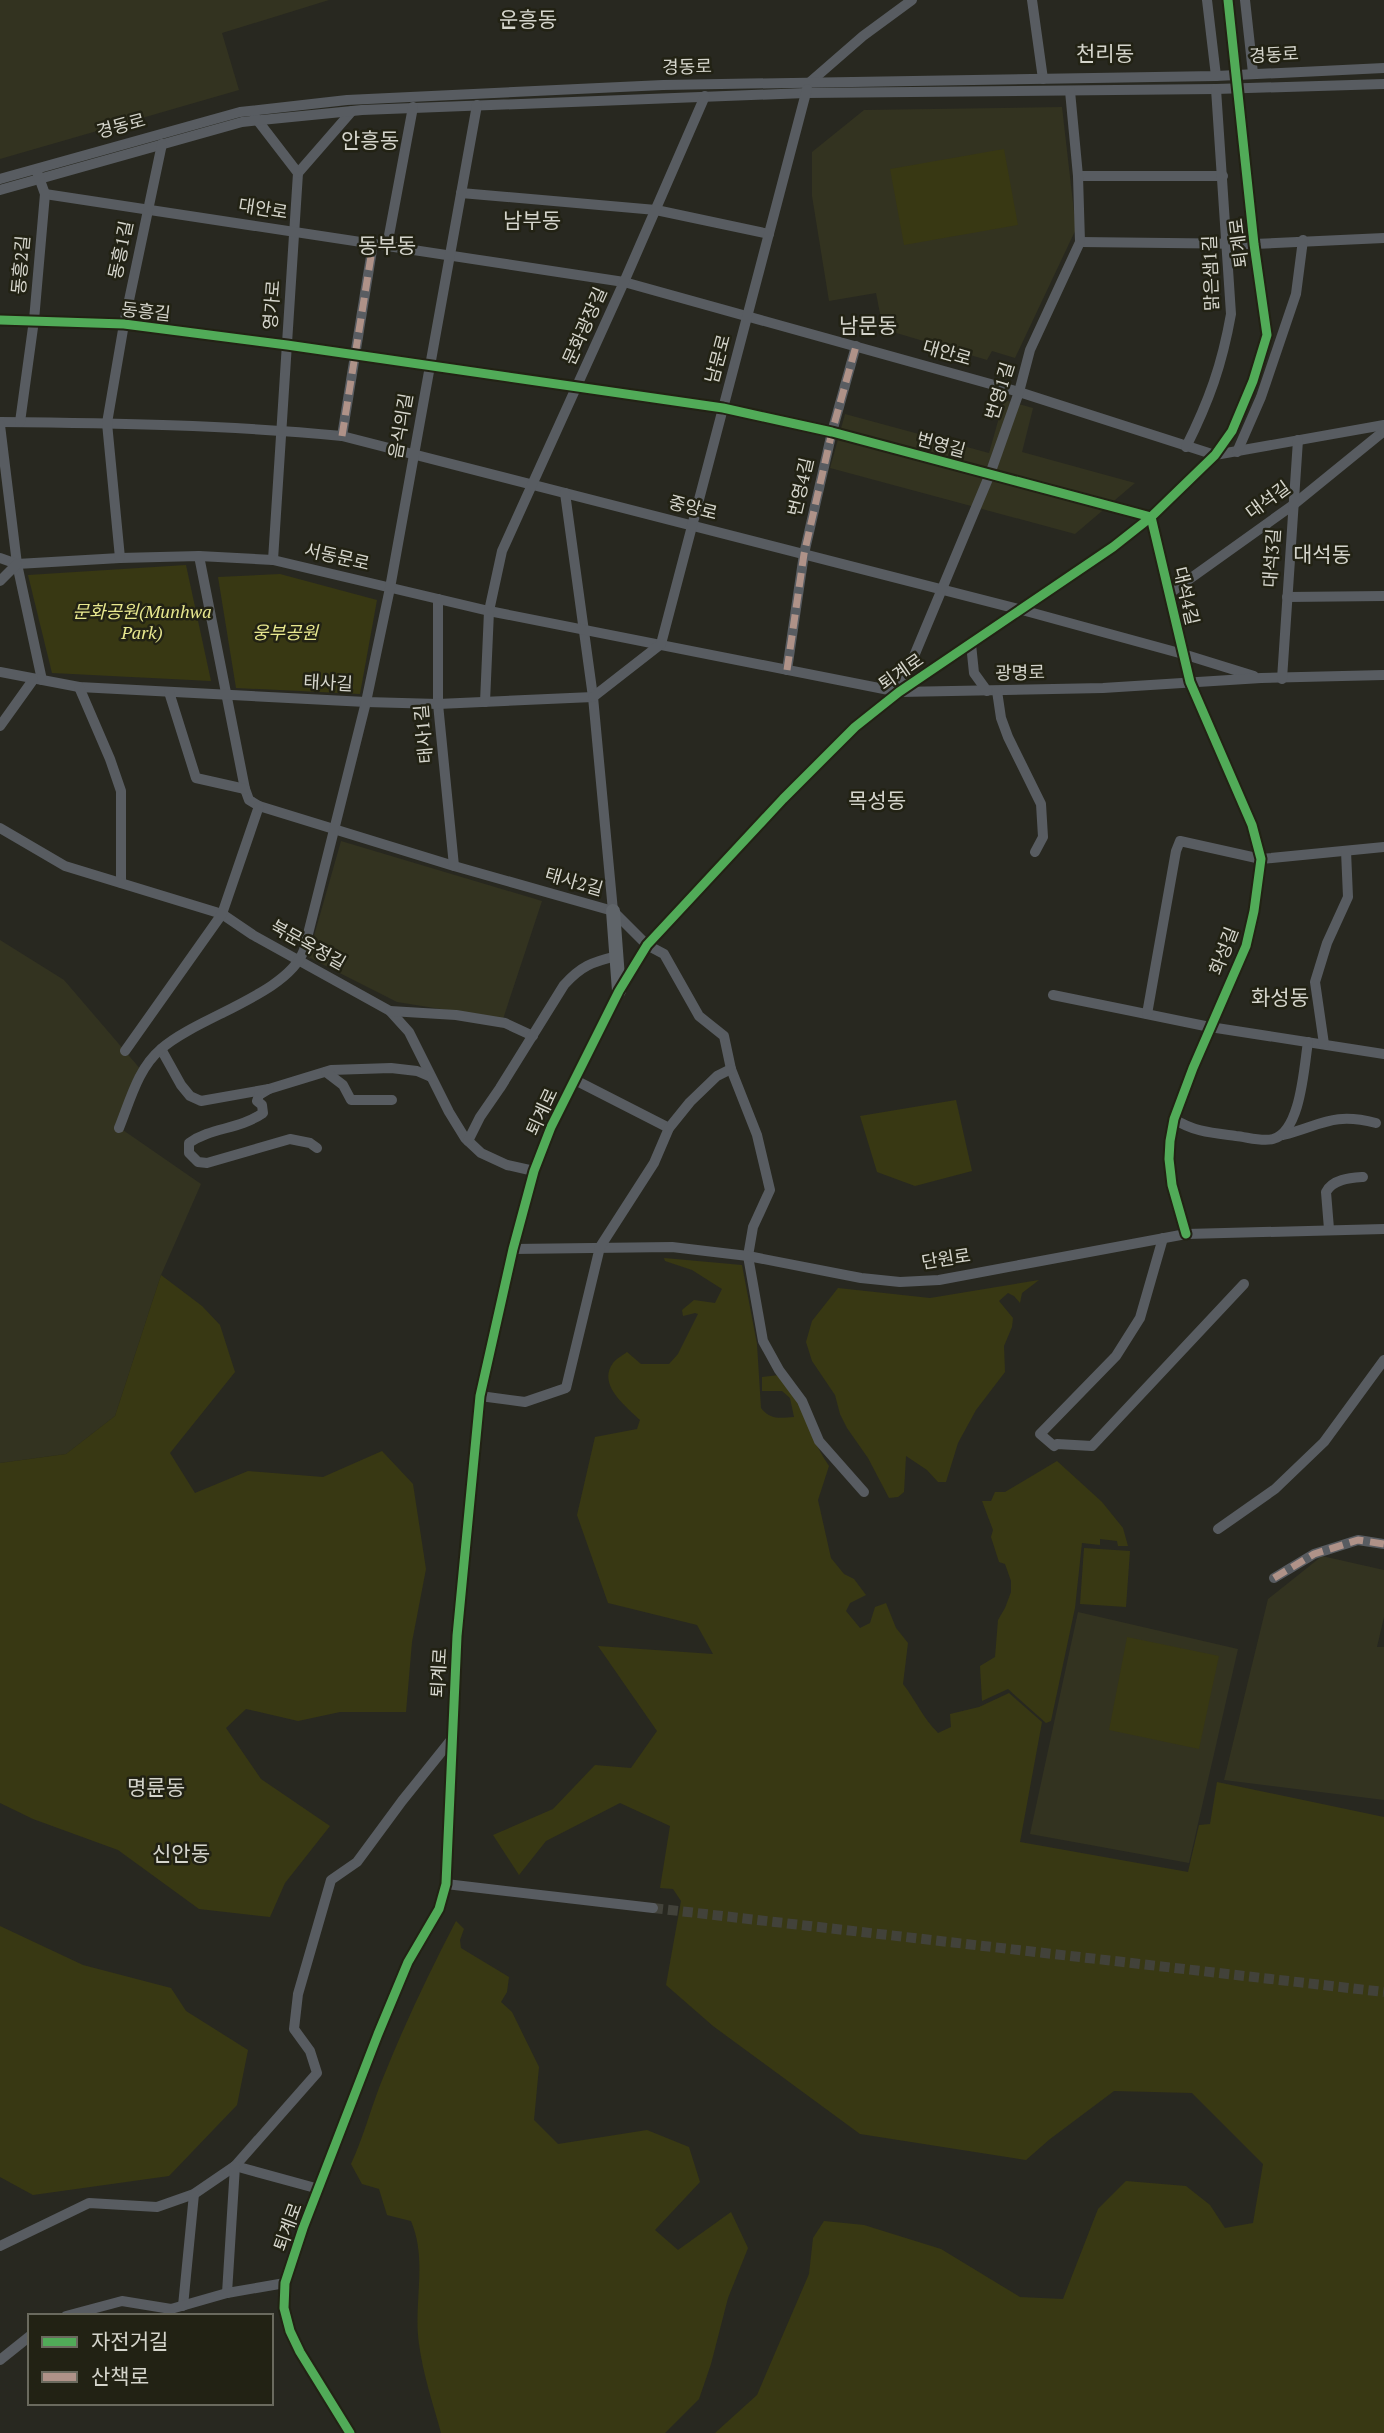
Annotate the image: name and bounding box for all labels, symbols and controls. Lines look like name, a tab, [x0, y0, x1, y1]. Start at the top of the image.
district label: 운흥동	[499, 5, 557, 33]
district label: 천리동	[1076, 39, 1134, 67]
street label: 경동로	[1249, 41, 1299, 67]
street label: 경동로	[662, 54, 712, 78]
street label: 경동로	[94, 107, 148, 143]
district label: 안흥동	[341, 126, 399, 154]
street label: 대안로	[237, 192, 290, 224]
district label: 남부동	[503, 206, 561, 234]
street label: 퇴계로	[1223, 217, 1253, 269]
street label: 동흥1길	[102, 218, 138, 281]
district label: 동부동	[358, 231, 416, 259]
street label: 동흥2길	[5, 234, 35, 295]
street label: 맑은샘1길	[1197, 235, 1223, 311]
street label: 영가로	[257, 279, 285, 331]
street label: 문화광장길	[556, 283, 612, 368]
street label: 동흥길	[120, 296, 172, 326]
district label: 남문동	[839, 311, 897, 339]
street label: 남문로	[699, 332, 735, 386]
street label: 대안로	[920, 334, 974, 370]
street label: 번영1길	[979, 359, 1019, 423]
street label: 음식의길	[382, 391, 418, 461]
street label: 번영길	[914, 426, 968, 462]
street label: 번영4길	[782, 455, 818, 518]
street label: 대석길	[1240, 475, 1295, 524]
street label: 중앙로	[666, 489, 720, 525]
street label: 대석3길	[1257, 528, 1285, 588]
street label: 서동문로	[302, 537, 372, 575]
district label: 대석동	[1293, 540, 1351, 568]
street label: 대석4길	[1169, 564, 1205, 627]
park label: 문화공원(Munhwa Park)	[72, 599, 212, 644]
park label: 웅부공원	[252, 620, 320, 644]
street label: 퇴계로	[873, 647, 928, 695]
street label: 광명로	[995, 660, 1045, 684]
street label: 태사길	[303, 669, 353, 695]
street label: 태사1길	[408, 704, 438, 765]
district label: 목성동	[848, 786, 906, 814]
street label: 태사2길	[542, 861, 606, 901]
street label: 북문옥정길	[266, 914, 351, 975]
street label: 화성길	[1203, 923, 1243, 978]
district label: 화성동	[1251, 983, 1309, 1011]
street label: 퇴계로	[520, 1084, 562, 1139]
street label: 단원로	[919, 1242, 972, 1274]
street label: 퇴계로	[425, 1648, 451, 1698]
district label: 명륜동	[127, 1773, 185, 1801]
district label: 신안동	[152, 1839, 210, 1867]
street label: 퇴계로	[267, 2199, 307, 2254]
legend	[28, 2314, 273, 2405]
text: 자전거길	[91, 2327, 168, 2355]
text: 산책로	[91, 2362, 149, 2390]

